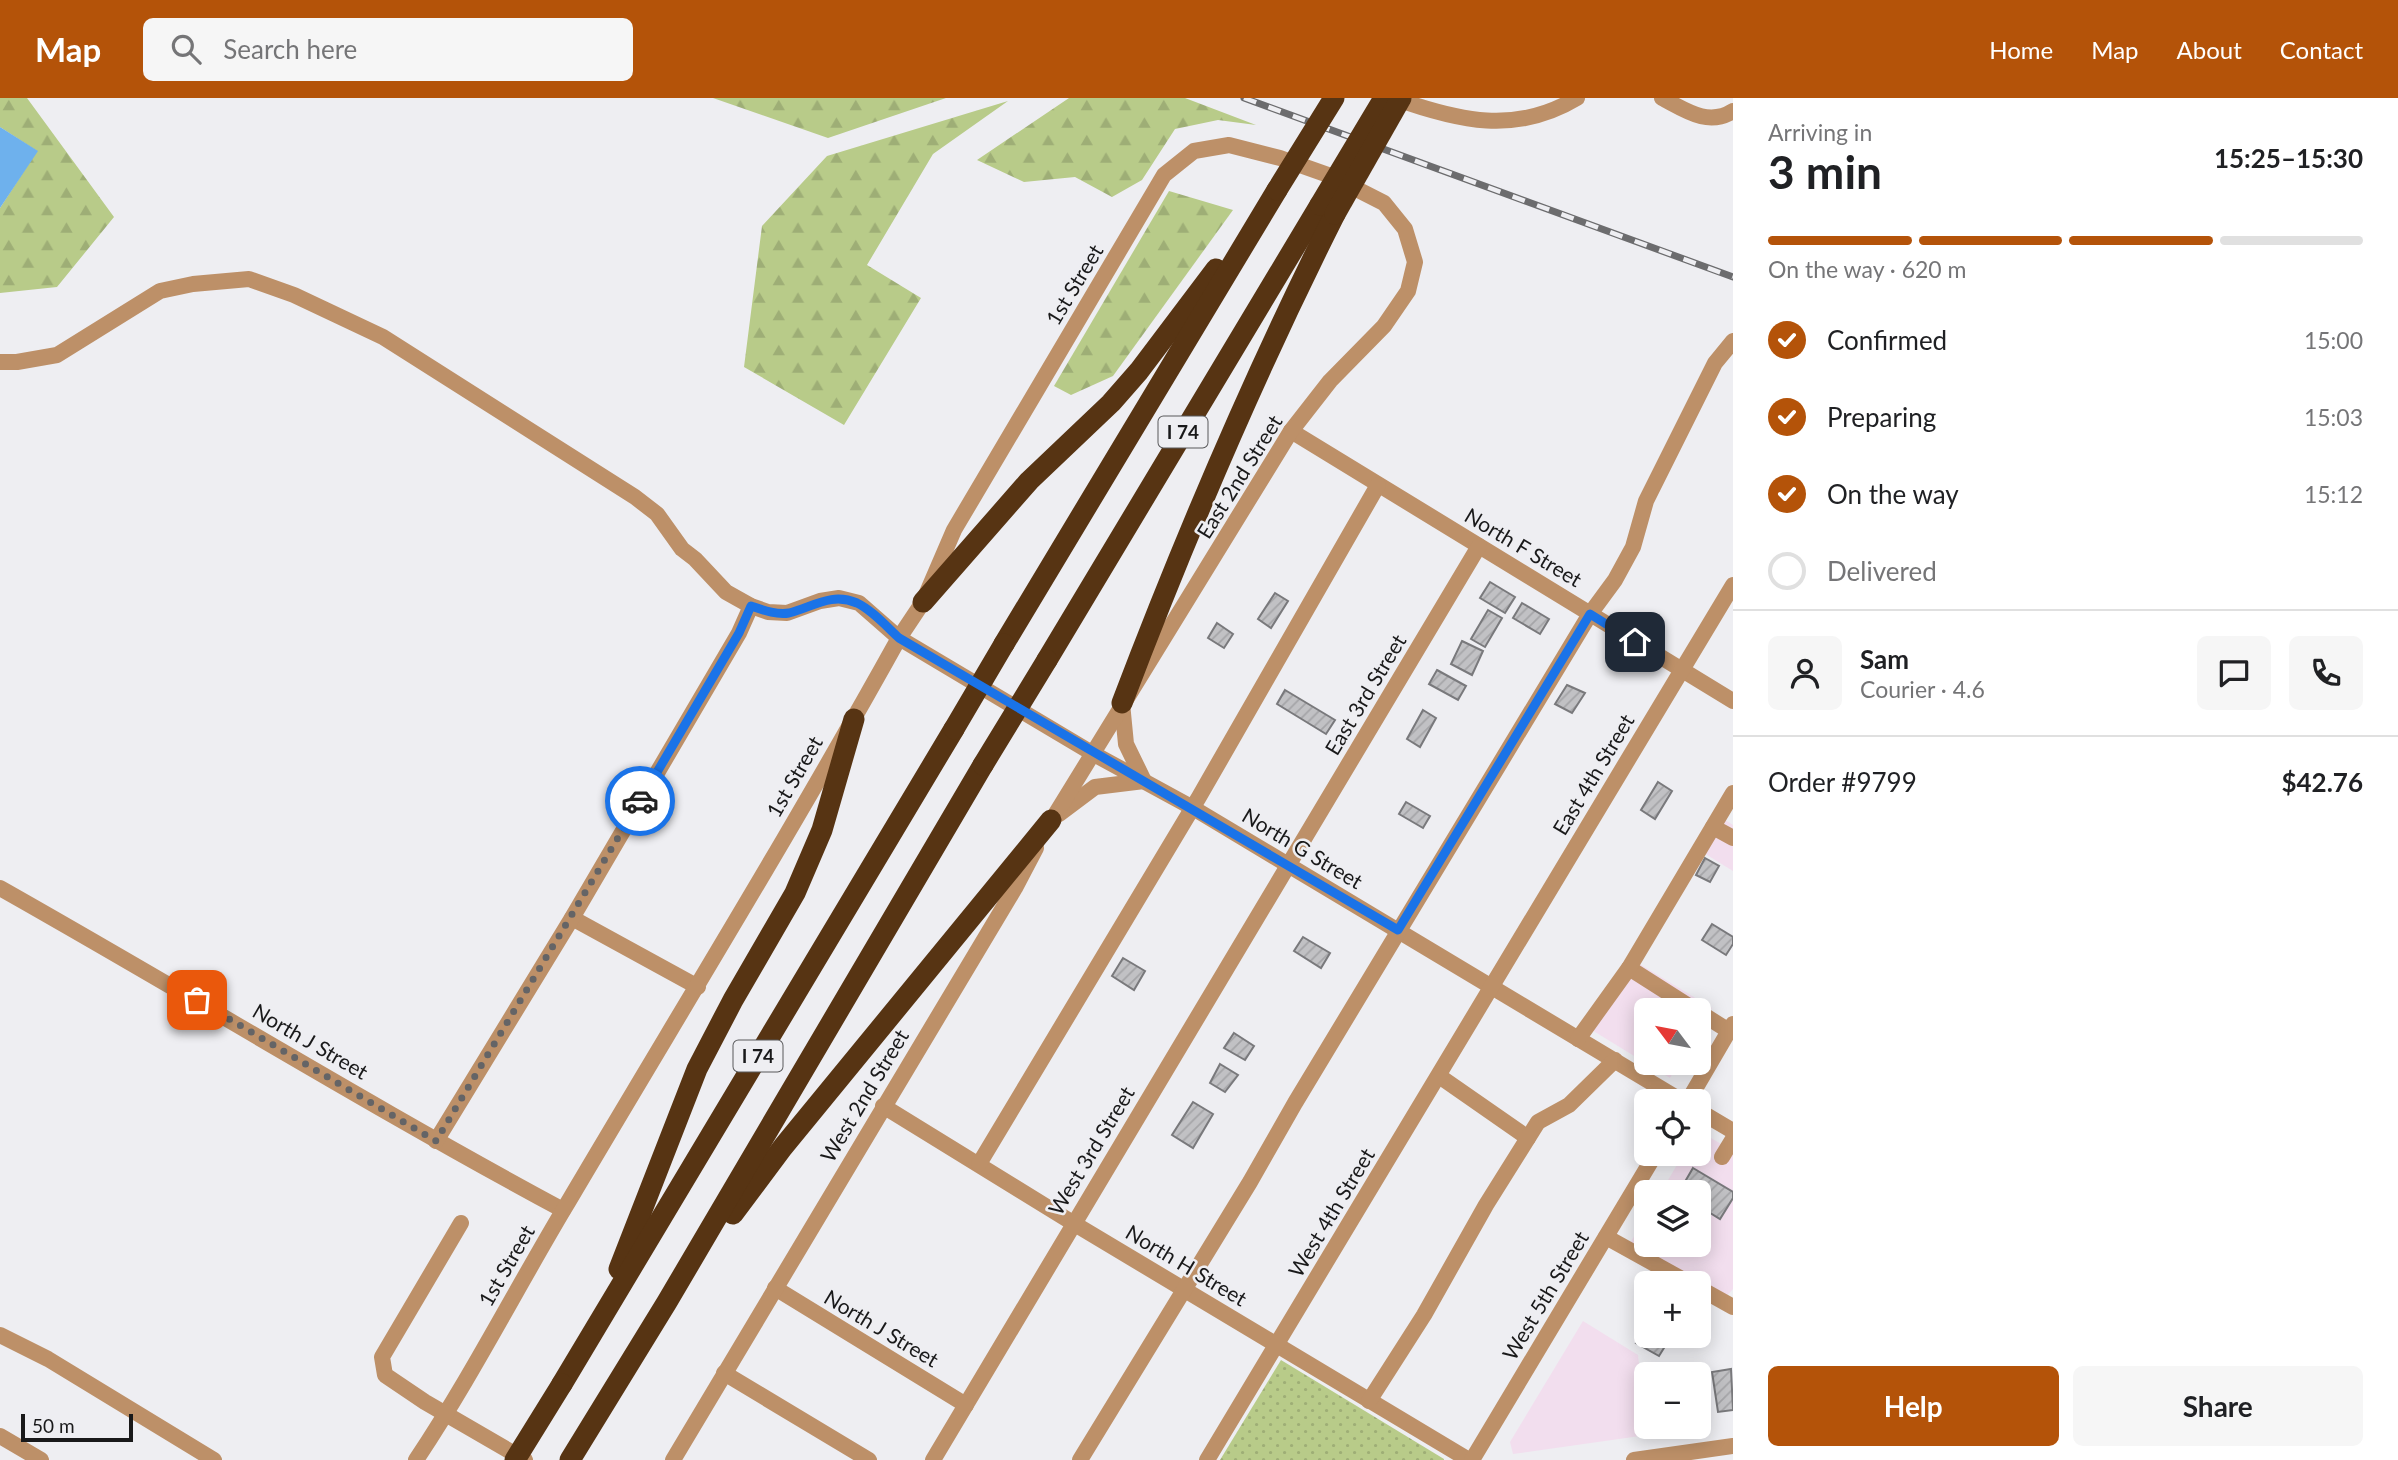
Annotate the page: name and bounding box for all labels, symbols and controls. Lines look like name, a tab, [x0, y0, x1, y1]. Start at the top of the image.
search box	[143, 18, 633, 81]
text: Map	[35, 29, 101, 69]
icon: search	[167, 30, 205, 68]
text: Search here	[223, 33, 357, 65]
text: Home	[1989, 35, 2053, 64]
text: Map	[2091, 35, 2139, 64]
text: About	[2177, 35, 2242, 64]
text: Contact	[2280, 35, 2363, 64]
text: Arriving in	[1768, 118, 1872, 146]
text: 15:25–15:30	[2214, 142, 2363, 174]
text: 3 min	[1768, 144, 1882, 199]
street label: 1st Street	[1040, 239, 1108, 329]
text: On the way · 620 m	[1768, 255, 1967, 283]
icon: check	[1768, 321, 1806, 359]
text: Confirmed	[1827, 324, 1947, 356]
text: 15:00	[2304, 326, 2363, 354]
icon: check	[1768, 398, 1806, 436]
text: Preparing	[1827, 401, 1936, 433]
text: 15:03	[2304, 403, 2363, 431]
street label: East 2nd Street	[1191, 409, 1287, 543]
road number: I 74	[1158, 416, 1208, 448]
icon: check	[1768, 475, 1806, 513]
text: On the way	[1827, 478, 1959, 510]
text: 15:12	[2304, 480, 2363, 508]
street label: North F Street	[1461, 502, 1587, 592]
text: Delivered	[1827, 555, 1937, 587]
pin	[1605, 612, 1665, 672]
icon: home	[1616, 623, 1654, 661]
street label: East 3rd Street	[1319, 629, 1411, 759]
button: person	[1768, 636, 1842, 710]
button: chat	[2197, 636, 2271, 710]
button: phone	[2289, 636, 2363, 710]
text: Sam	[1860, 643, 1909, 675]
text: Courier · 4.6	[1860, 675, 1985, 703]
street label: East 4th Street	[1547, 709, 1639, 839]
street label: 1st Street	[761, 731, 827, 821]
courier	[605, 766, 675, 836]
text: Order #9799	[1768, 766, 1917, 798]
text: $42.76	[2281, 766, 2363, 798]
icon: car	[621, 782, 659, 820]
street label: North G Street	[1238, 802, 1368, 894]
pin	[167, 970, 227, 1030]
icon: bag	[178, 981, 216, 1019]
street label: North J Street	[249, 998, 373, 1084]
north arrow	[1634, 998, 1712, 1074]
map controls	[1634, 998, 1711, 1439]
street label: West 2nd Street	[814, 1024, 913, 1166]
road number: I 74	[734, 1040, 782, 1072]
street label: West 3rd Street	[1043, 1081, 1139, 1219]
button: locate	[1634, 1089, 1711, 1166]
street label: West 4th Street	[1282, 1143, 1379, 1281]
button: layers	[1634, 1180, 1711, 1257]
street label: North H Street	[1122, 1219, 1252, 1311]
street label: 1st Street	[473, 1220, 539, 1310]
street label: West 5th Street	[1496, 1226, 1593, 1364]
button: +	[1634, 1271, 1711, 1348]
street label: North J Street	[820, 1284, 944, 1372]
button: −	[1634, 1362, 1711, 1439]
button: Help	[1768, 1366, 2059, 1446]
button: Share	[2073, 1366, 2363, 1446]
scale bar	[21, 1411, 133, 1443]
text: 50 m	[32, 1414, 75, 1437]

